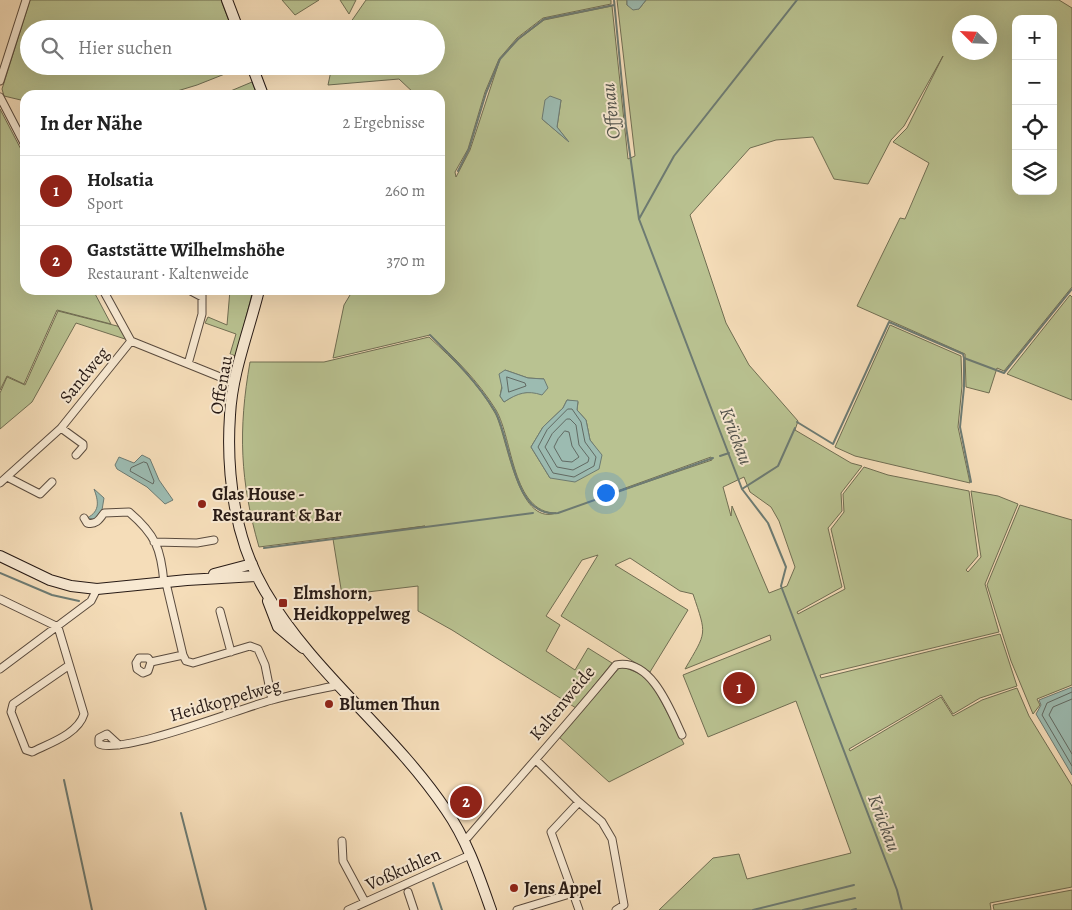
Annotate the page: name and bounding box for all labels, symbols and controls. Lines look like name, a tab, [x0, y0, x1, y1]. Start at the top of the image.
north arrow	[952, 15, 997, 60]
map controls	[1012, 15, 1057, 195]
button: +	[1012, 15, 1057, 60]
search box	[20, 20, 445, 75]
icon: search	[38, 34, 66, 62]
text: Hier suchen	[78, 35, 172, 61]
button: −	[1012, 60, 1057, 105]
water label: Offenau	[595, 82, 627, 140]
button: locate	[1012, 105, 1057, 150]
text: In der Nähe	[40, 109, 142, 137]
text: 2 Ergebnisse	[343, 112, 425, 134]
button: layers	[1012, 150, 1057, 195]
text: Holsatia	[87, 167, 154, 193]
text: 1	[53, 180, 59, 202]
text: 260 m	[385, 180, 425, 202]
text: Sport	[87, 193, 123, 215]
text: Gaststätte Wilhelmshöhe	[87, 237, 285, 263]
text: 2	[52, 250, 60, 272]
text: 370 m	[387, 250, 425, 272]
text: Restaurant · Kaltenweide	[87, 263, 249, 285]
street label: Sandweg	[54, 342, 114, 408]
street label: Offenau	[204, 353, 238, 416]
water label: Krückau	[713, 403, 759, 469]
your location	[593, 480, 619, 506]
place label: Glas House - Restaurant & Bar	[212, 482, 342, 527]
marker: Glas House - Restaurant & Bar	[196, 498, 208, 510]
place label: Elmshorn, Heidkoppelweg	[293, 581, 411, 626]
marker: Elmshorn, Heidkoppelweg	[277, 597, 289, 609]
street label: Kaltenweide	[524, 661, 600, 745]
pin: 1	[723, 669, 755, 707]
street label: Heidkoppelweg	[167, 673, 283, 727]
place label: Blumen Thun	[339, 692, 440, 716]
marker: Blumen Thun	[323, 698, 335, 710]
pin: 2	[450, 783, 482, 821]
water label: Krückau	[861, 790, 907, 856]
street label: Voßkuhlen	[361, 842, 444, 897]
place label: Jens Appel	[524, 876, 602, 900]
marker: Jens Appel	[508, 882, 520, 894]

